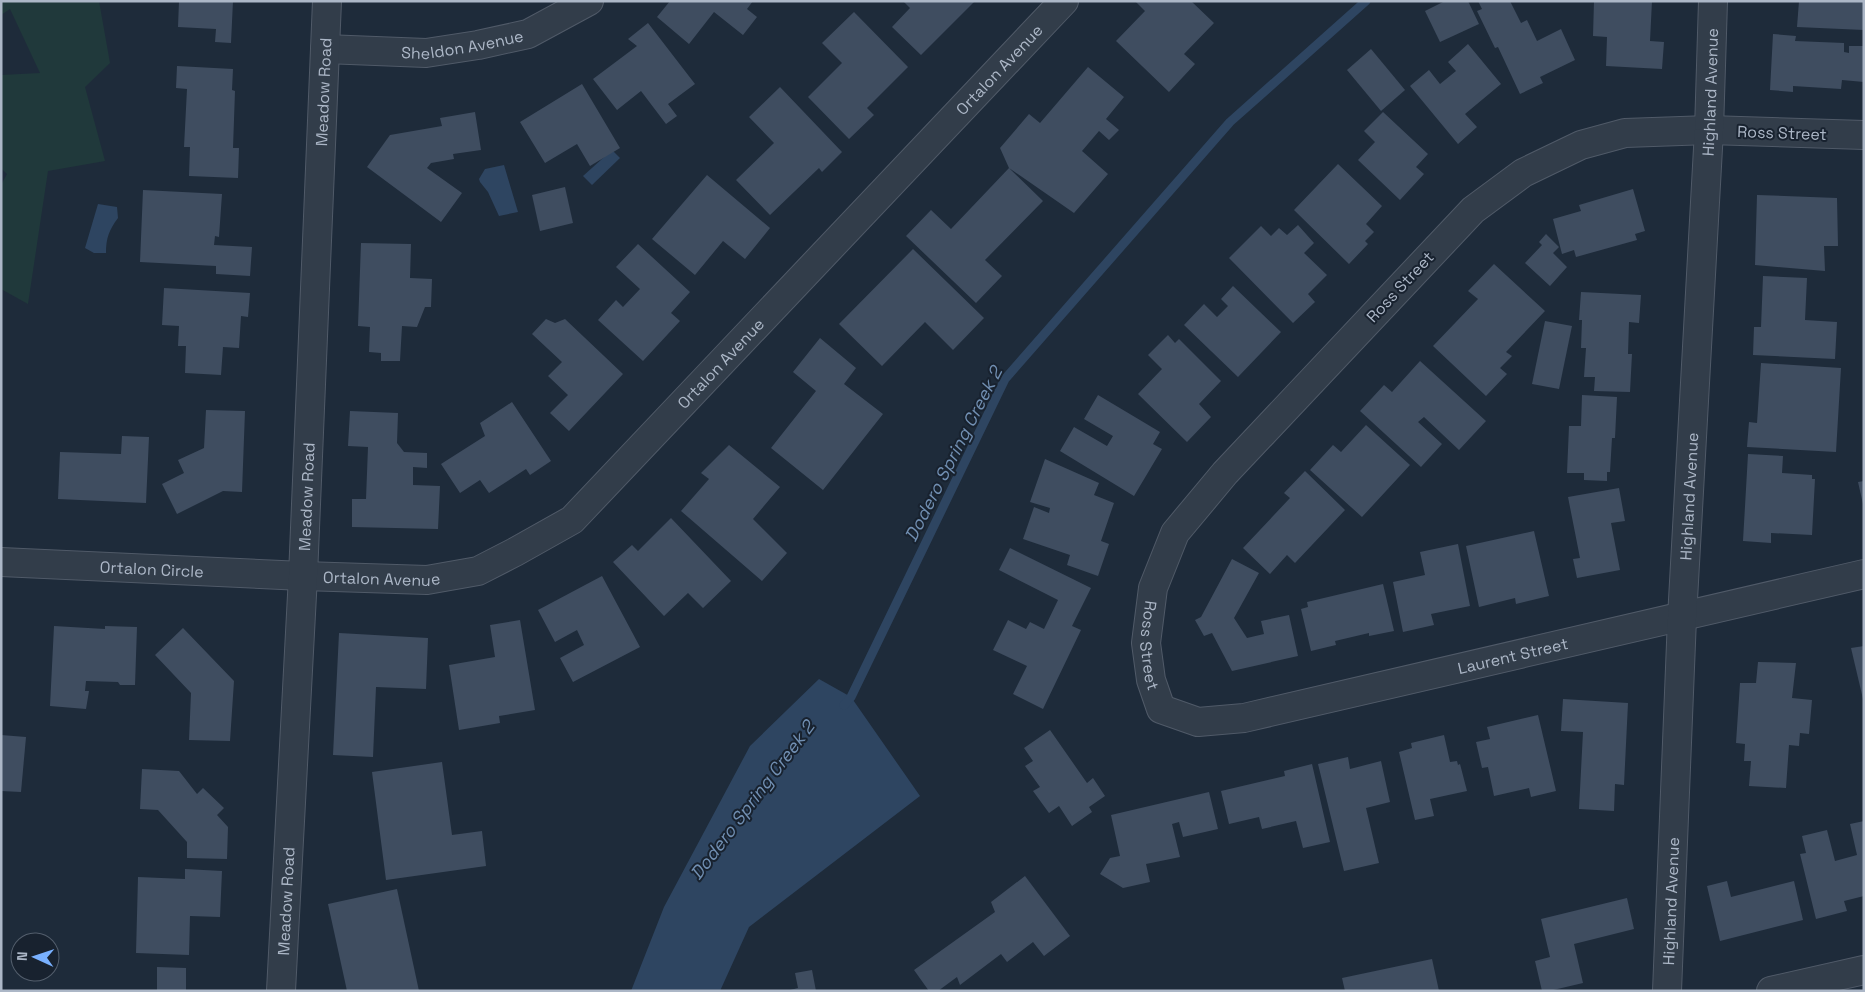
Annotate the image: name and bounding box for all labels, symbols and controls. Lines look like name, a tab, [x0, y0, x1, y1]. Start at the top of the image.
street label: Ortalon Avenue	[951, 20, 1047, 119]
street label: Sheldon Avenue	[401, 25, 525, 64]
street label: Highland Avenue	[1697, 28, 1723, 157]
street label: Meadow Road	[310, 37, 336, 147]
street label: Ross Street	[1737, 121, 1827, 145]
street label: Ross Street	[1362, 247, 1438, 327]
street label: Ortalon Avenue	[673, 314, 769, 413]
water label: Dodero Spring Creek 2	[899, 361, 1008, 545]
street label: Highland Avenue	[1675, 432, 1703, 561]
street label: Meadow Road	[294, 442, 319, 551]
street label: Ortalon Circle	[99, 556, 204, 582]
street label: Ortalon Avenue	[323, 566, 442, 591]
street label: Ross Street	[1135, 599, 1164, 693]
street label: Laurent Street	[1455, 633, 1570, 679]
water label: Dodero Spring Creek 2	[685, 714, 821, 884]
street label: Highland Avenue	[1658, 837, 1684, 966]
street label: Meadow Road	[272, 846, 299, 956]
north arrow	[10, 932, 60, 982]
text: N	[13, 951, 31, 961]

